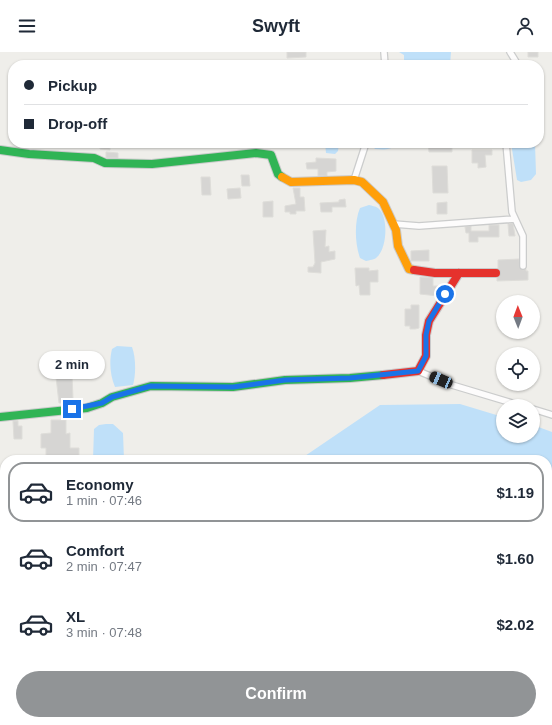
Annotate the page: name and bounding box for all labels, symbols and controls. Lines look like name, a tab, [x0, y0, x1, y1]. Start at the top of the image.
icon: menu	[16, 15, 38, 37]
icon: person	[514, 15, 536, 37]
text: Swyft	[252, 16, 300, 36]
text: Pickup	[48, 77, 97, 94]
text: Drop-off	[48, 115, 107, 132]
route start	[436, 285, 454, 303]
north arrow	[496, 295, 540, 339]
map controls	[496, 295, 540, 443]
button: locate	[496, 347, 540, 391]
callout: 2 min	[39, 351, 105, 379]
text: 2 min	[55, 357, 89, 372]
car	[428, 370, 454, 390]
button: layers	[496, 399, 540, 443]
route end	[63, 400, 81, 418]
icon: car	[18, 474, 54, 510]
text: Economy	[66, 476, 134, 493]
text: $1.19	[496, 484, 534, 501]
text: 1 min · 07:46	[66, 493, 142, 508]
icon: car	[18, 540, 54, 576]
text: Comfort	[66, 542, 124, 559]
text: $1.60	[496, 550, 534, 567]
text: 2 min · 07:47	[66, 559, 142, 574]
icon: car	[18, 606, 54, 642]
text: XL	[66, 608, 85, 625]
text: $2.02	[496, 616, 534, 633]
text: 3 min · 07:48	[66, 625, 142, 640]
button: Confirm	[16, 671, 536, 717]

